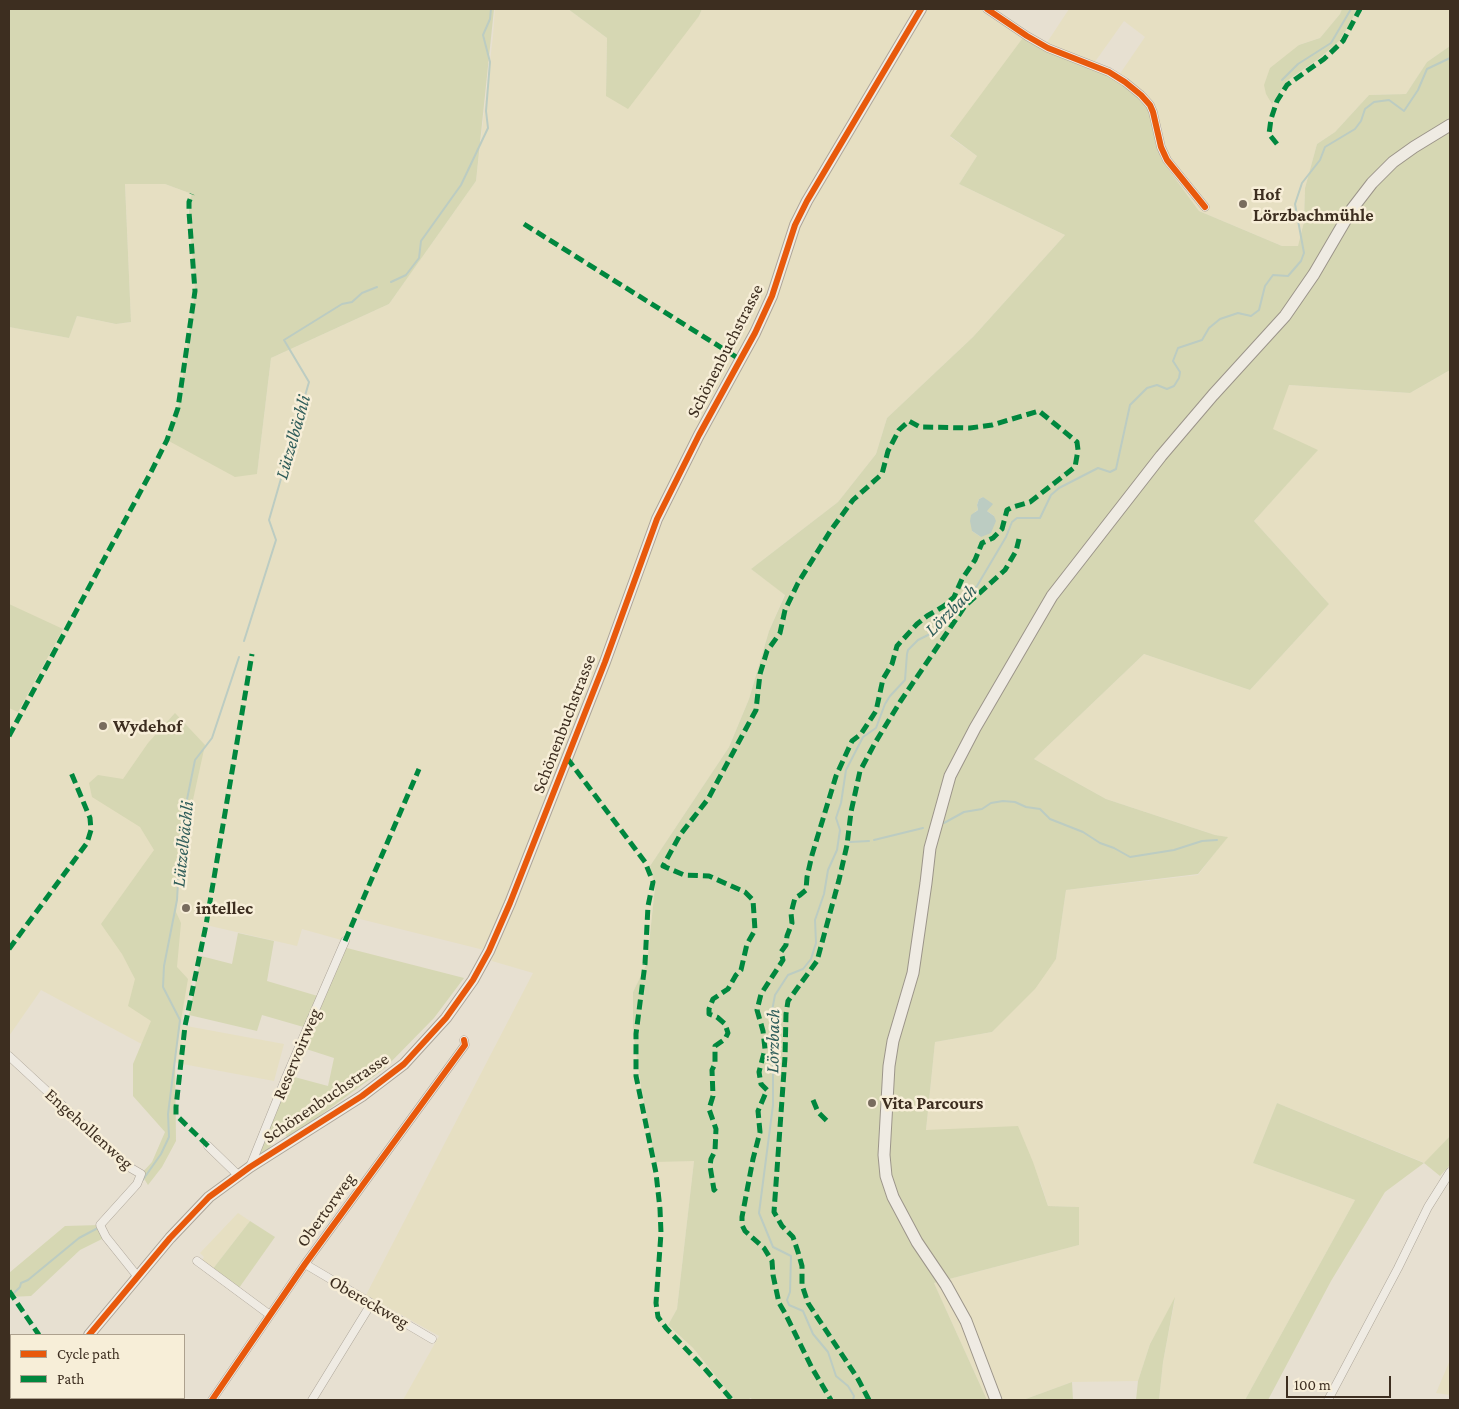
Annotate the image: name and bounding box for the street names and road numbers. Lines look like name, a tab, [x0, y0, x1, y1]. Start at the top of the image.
street label: Schönenbuchstrasse	[682, 281, 768, 421]
street label: Schönenbuchstrasse	[528, 652, 600, 796]
street label: Reservoirweg	[268, 1005, 326, 1103]
street label: Schönenbuchstrasse	[259, 1048, 393, 1148]
street label: Engehollenweg	[40, 1084, 138, 1174]
street label: Obertorweg	[292, 1169, 360, 1251]
street label: Obereckweg	[325, 1271, 413, 1333]

